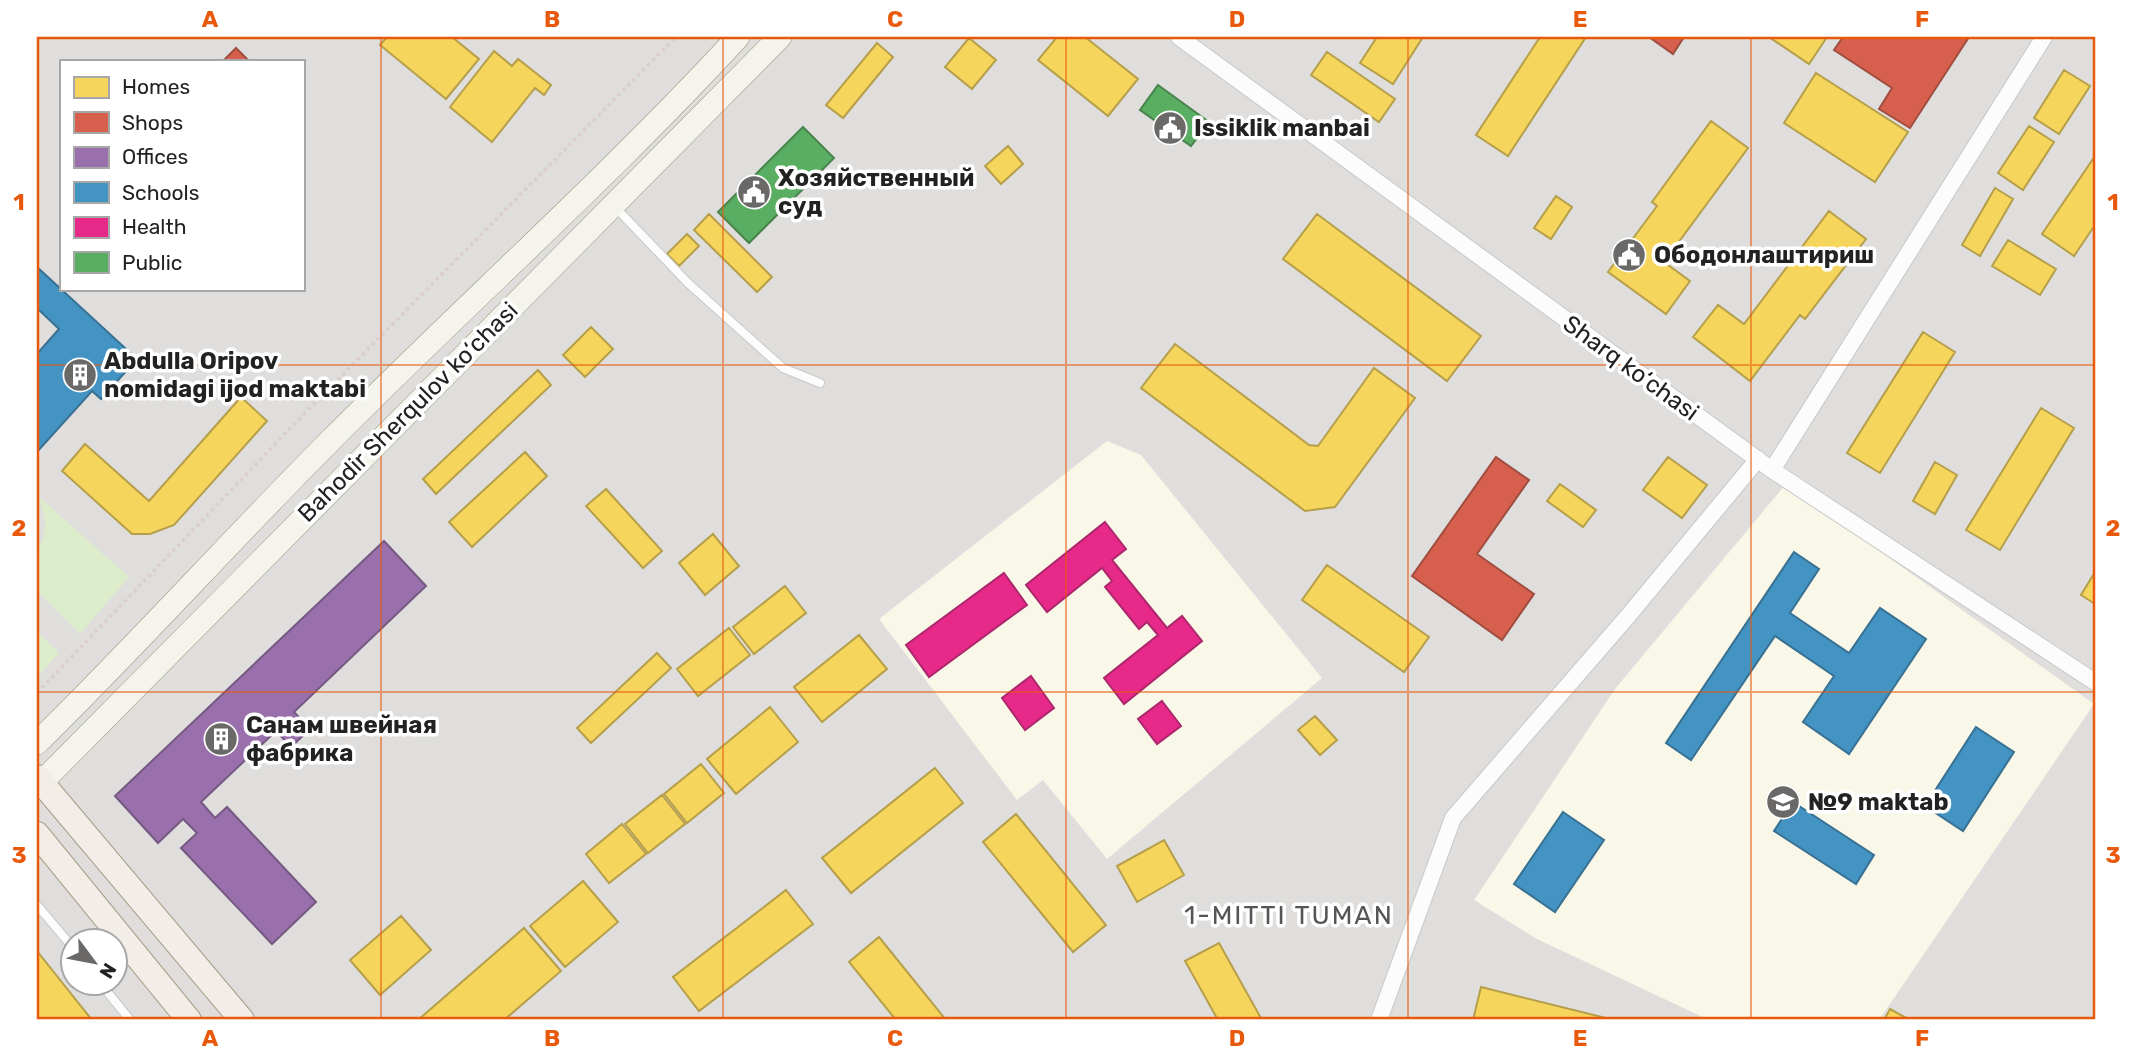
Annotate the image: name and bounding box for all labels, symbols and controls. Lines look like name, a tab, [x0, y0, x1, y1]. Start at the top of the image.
text: A	[202, 5, 219, 33]
text: B	[544, 5, 560, 33]
text: C	[887, 5, 903, 33]
text: D	[1229, 5, 1245, 33]
text: E	[1573, 5, 1587, 33]
text: F	[1915, 5, 1929, 33]
legend	[60, 60, 304, 290]
text: Homes	[122, 74, 190, 99]
public building icon: Issiklik manbai	[1151, 109, 1189, 147]
text: Shops	[122, 110, 183, 135]
place label: Issiklik manbai	[1194, 114, 1370, 142]
text: Offices	[122, 144, 188, 169]
place label: Хозяйственный суд	[778, 164, 974, 220]
public building icon: Хозяйственный суд	[735, 173, 773, 211]
text: Schools	[122, 180, 199, 205]
text: 1	[13, 188, 25, 216]
text: 1	[2107, 188, 2119, 216]
text: Health	[122, 214, 186, 239]
public building icon: Ободонлаштириш	[1610, 236, 1648, 274]
place label: Ободонлаштириш	[1654, 241, 1874, 269]
text: Public	[122, 250, 182, 275]
street label: Bahodir Sherqulov ko‘chasi	[292, 296, 524, 528]
street label: Sharq ko‘chasi	[1558, 309, 1704, 427]
place label: Abdulla Oripov nomidagi ijod maktabi	[104, 347, 366, 403]
building icon: Abdulla Oripov nomidagi ijod maktabi	[61, 356, 99, 394]
text: 2	[12, 514, 26, 542]
text: 2	[2106, 514, 2120, 542]
place label: Санам швейная фабрика	[246, 711, 437, 767]
building icon: Санам швейная фабрика	[202, 720, 240, 758]
school or university icon: №9 maktab	[1764, 783, 1802, 821]
place label: №9 maktab	[1808, 788, 1949, 816]
text: 3	[11, 841, 27, 869]
text: 3	[2105, 841, 2121, 869]
district label: 1-MITTI TUMAN	[1184, 900, 1394, 931]
north arrow	[60, 928, 130, 998]
text: N	[95, 959, 121, 983]
text: A	[202, 1024, 219, 1052]
text: B	[544, 1024, 560, 1052]
text: C	[887, 1024, 903, 1052]
text: D	[1229, 1024, 1245, 1052]
text: E	[1573, 1024, 1587, 1052]
text: F	[1915, 1024, 1929, 1052]

